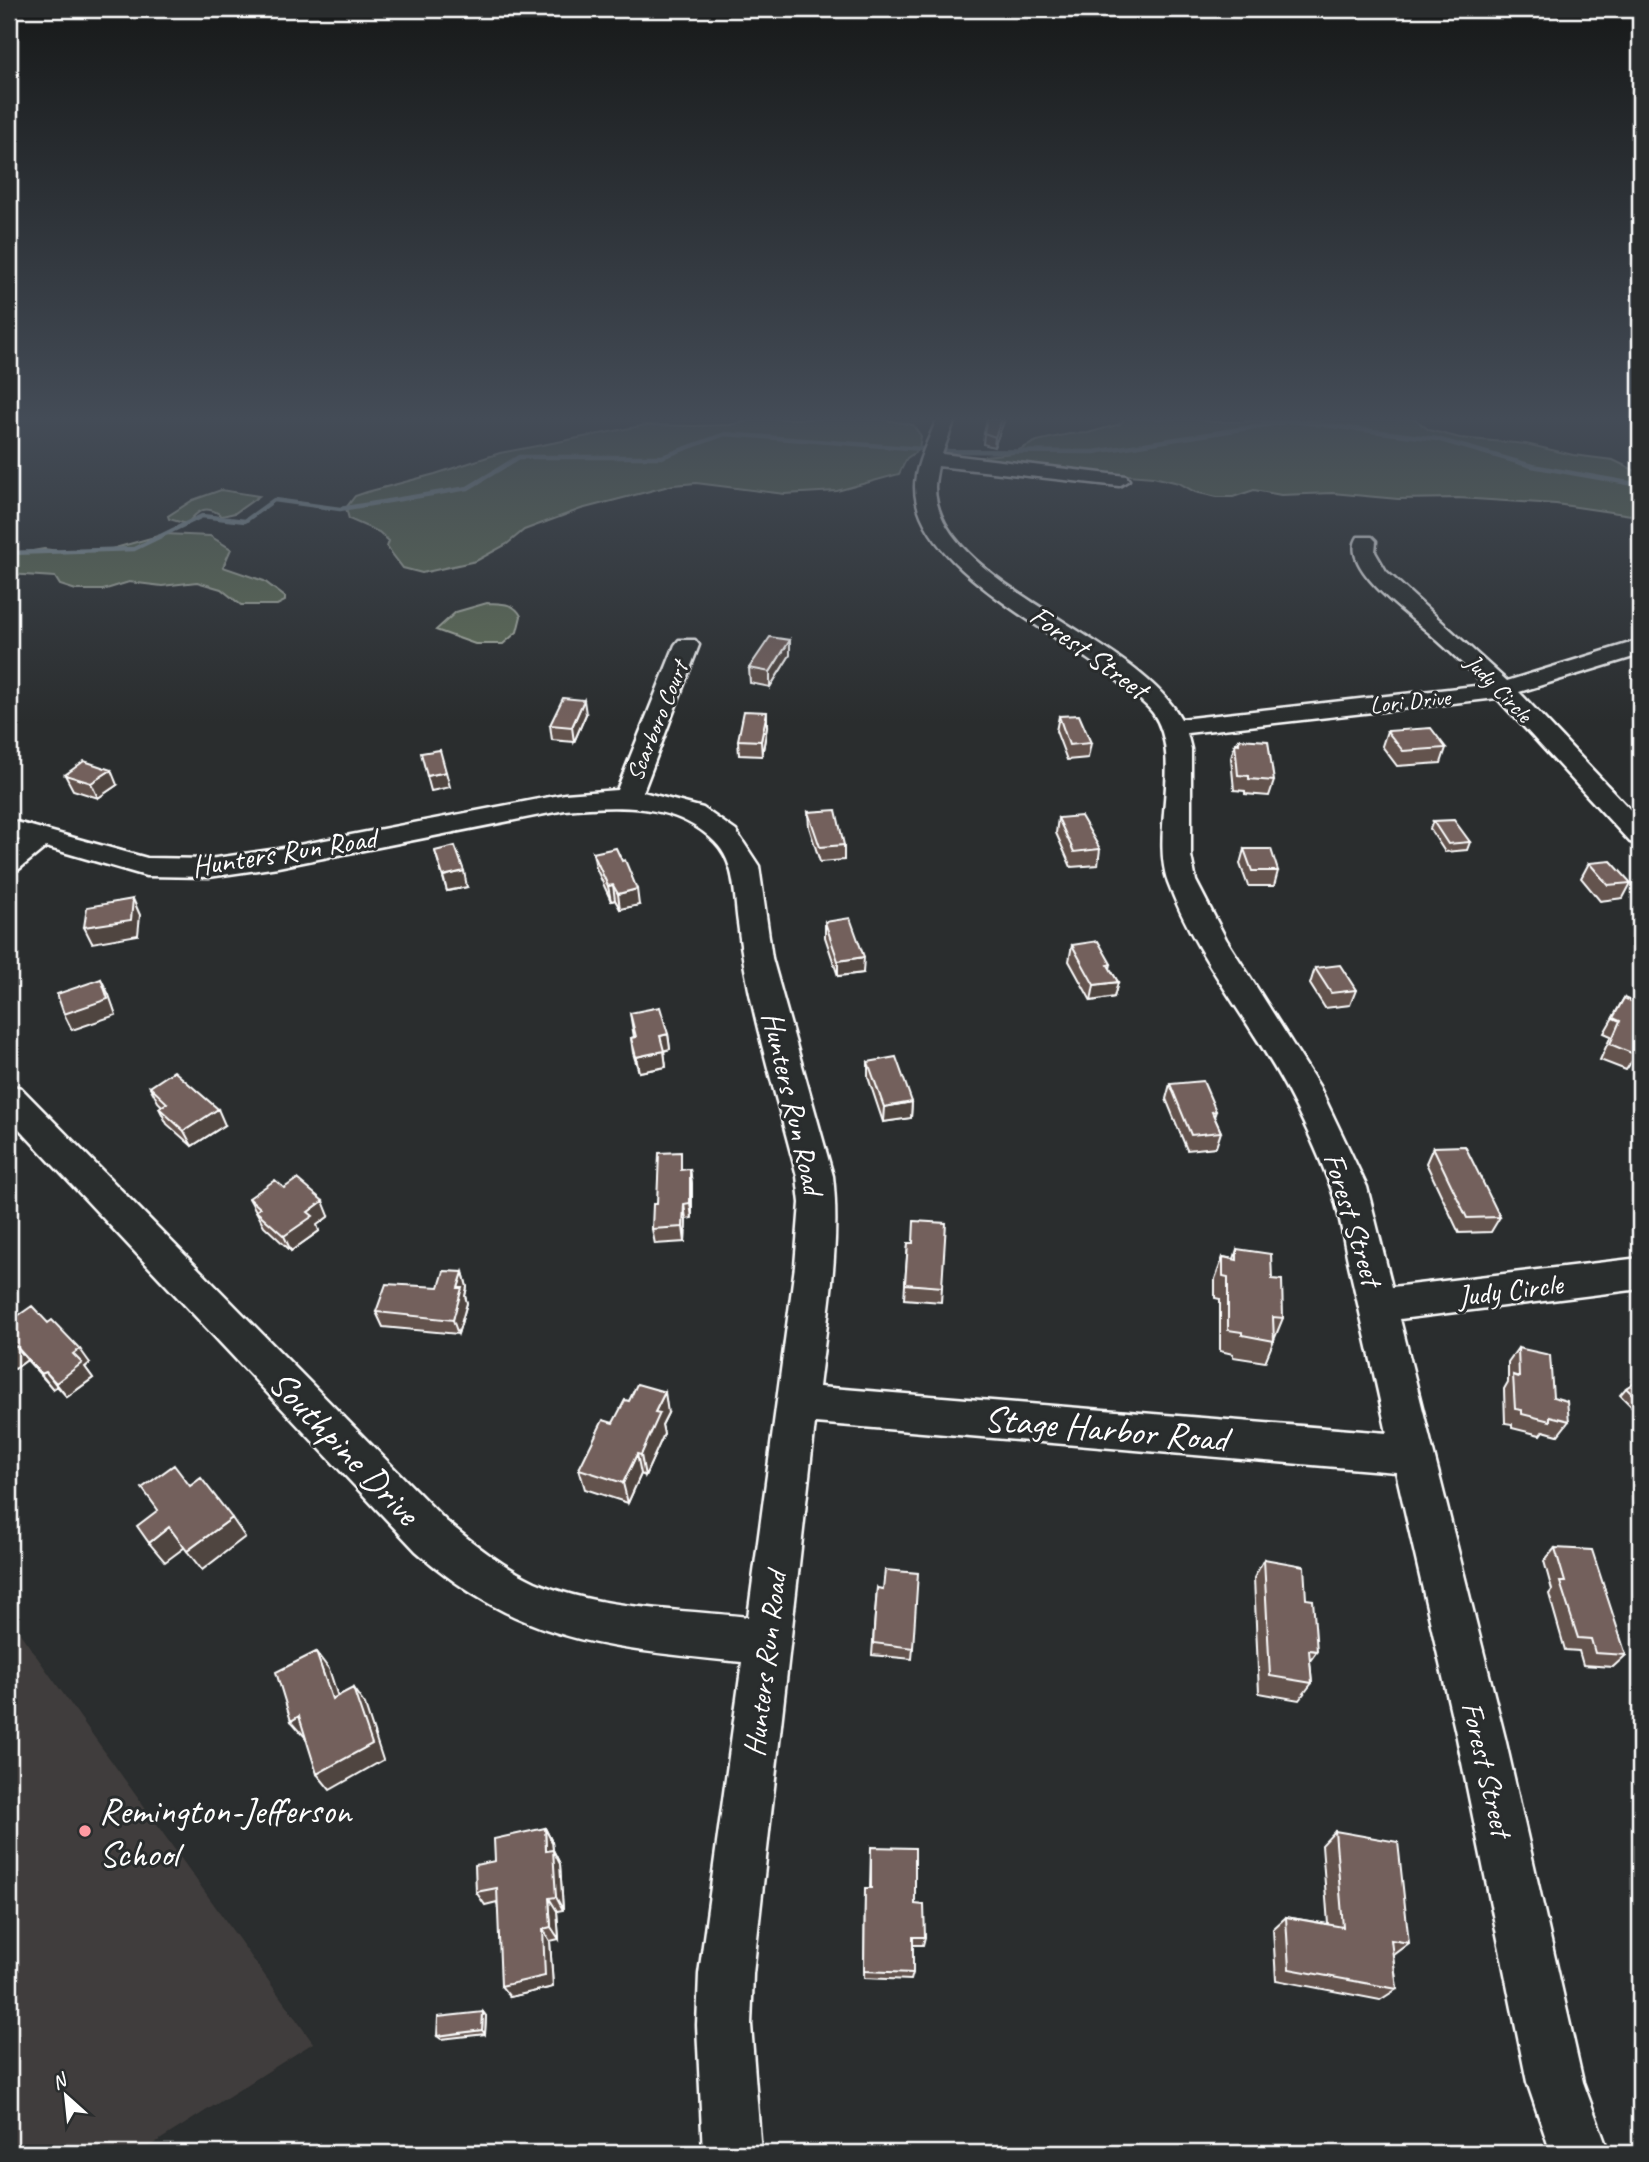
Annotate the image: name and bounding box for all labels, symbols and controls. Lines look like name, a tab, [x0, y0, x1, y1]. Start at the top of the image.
street label: Forest Street	[1022, 596, 1159, 710]
street label: Judy Circle	[1458, 647, 1541, 730]
street label: Scarboro Court	[620, 654, 696, 785]
street label: Lori Drive	[1368, 682, 1454, 720]
street label: Hunters Run Road	[189, 818, 383, 885]
street label: Hunters Run Road	[754, 1008, 833, 1202]
street label: Forest Street	[1315, 1148, 1392, 1294]
street label: Judy Circle	[1453, 1264, 1567, 1316]
street label: Southpine Drive	[259, 1360, 432, 1536]
street label: Stage Harbor Road	[982, 1394, 1235, 1463]
street label: Hunters Run Road	[735, 1565, 796, 1759]
street label: Forest Street	[1453, 1698, 1522, 1844]
place label: Remington-Jefferson School	[99, 1787, 353, 1877]
marker: Remington-Jefferson School	[77, 1823, 93, 1839]
north arrow	[32, 2060, 102, 2130]
text: N	[48, 2067, 72, 2095]

